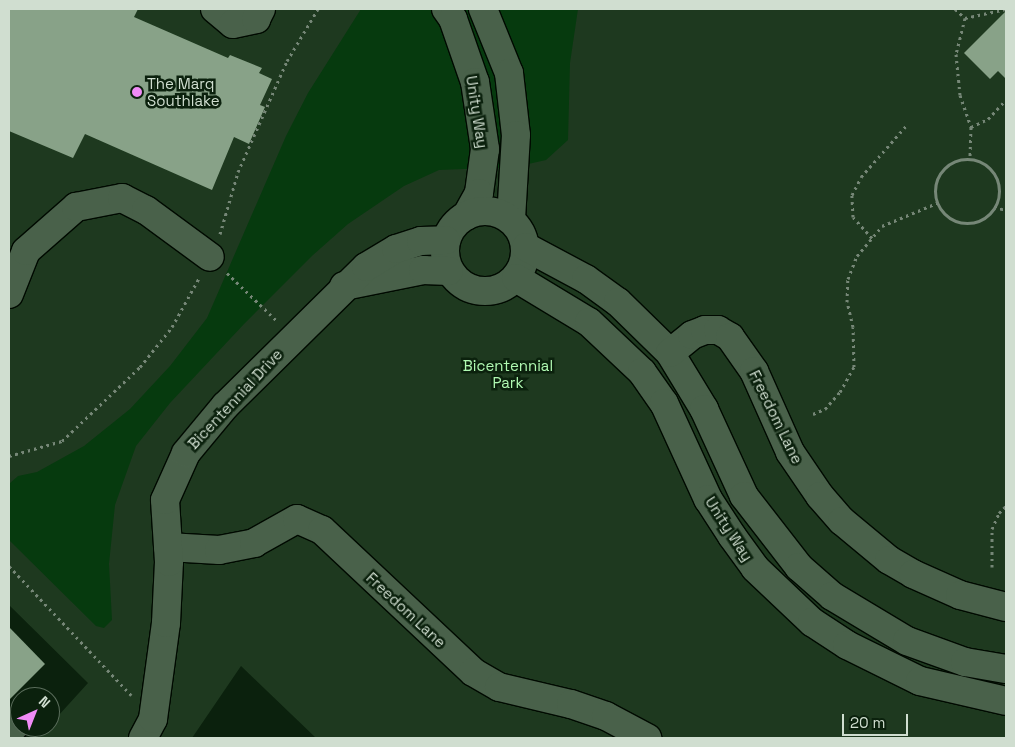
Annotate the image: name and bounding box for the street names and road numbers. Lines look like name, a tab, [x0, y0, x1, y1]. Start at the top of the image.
street label: Unity Way	[462, 74, 492, 150]
street label: Bicentennial Drive	[184, 345, 286, 453]
street label: Freedom Lane	[746, 367, 806, 467]
street label: Unity Way	[701, 493, 757, 565]
street label: Freedom Lane	[363, 569, 449, 651]

